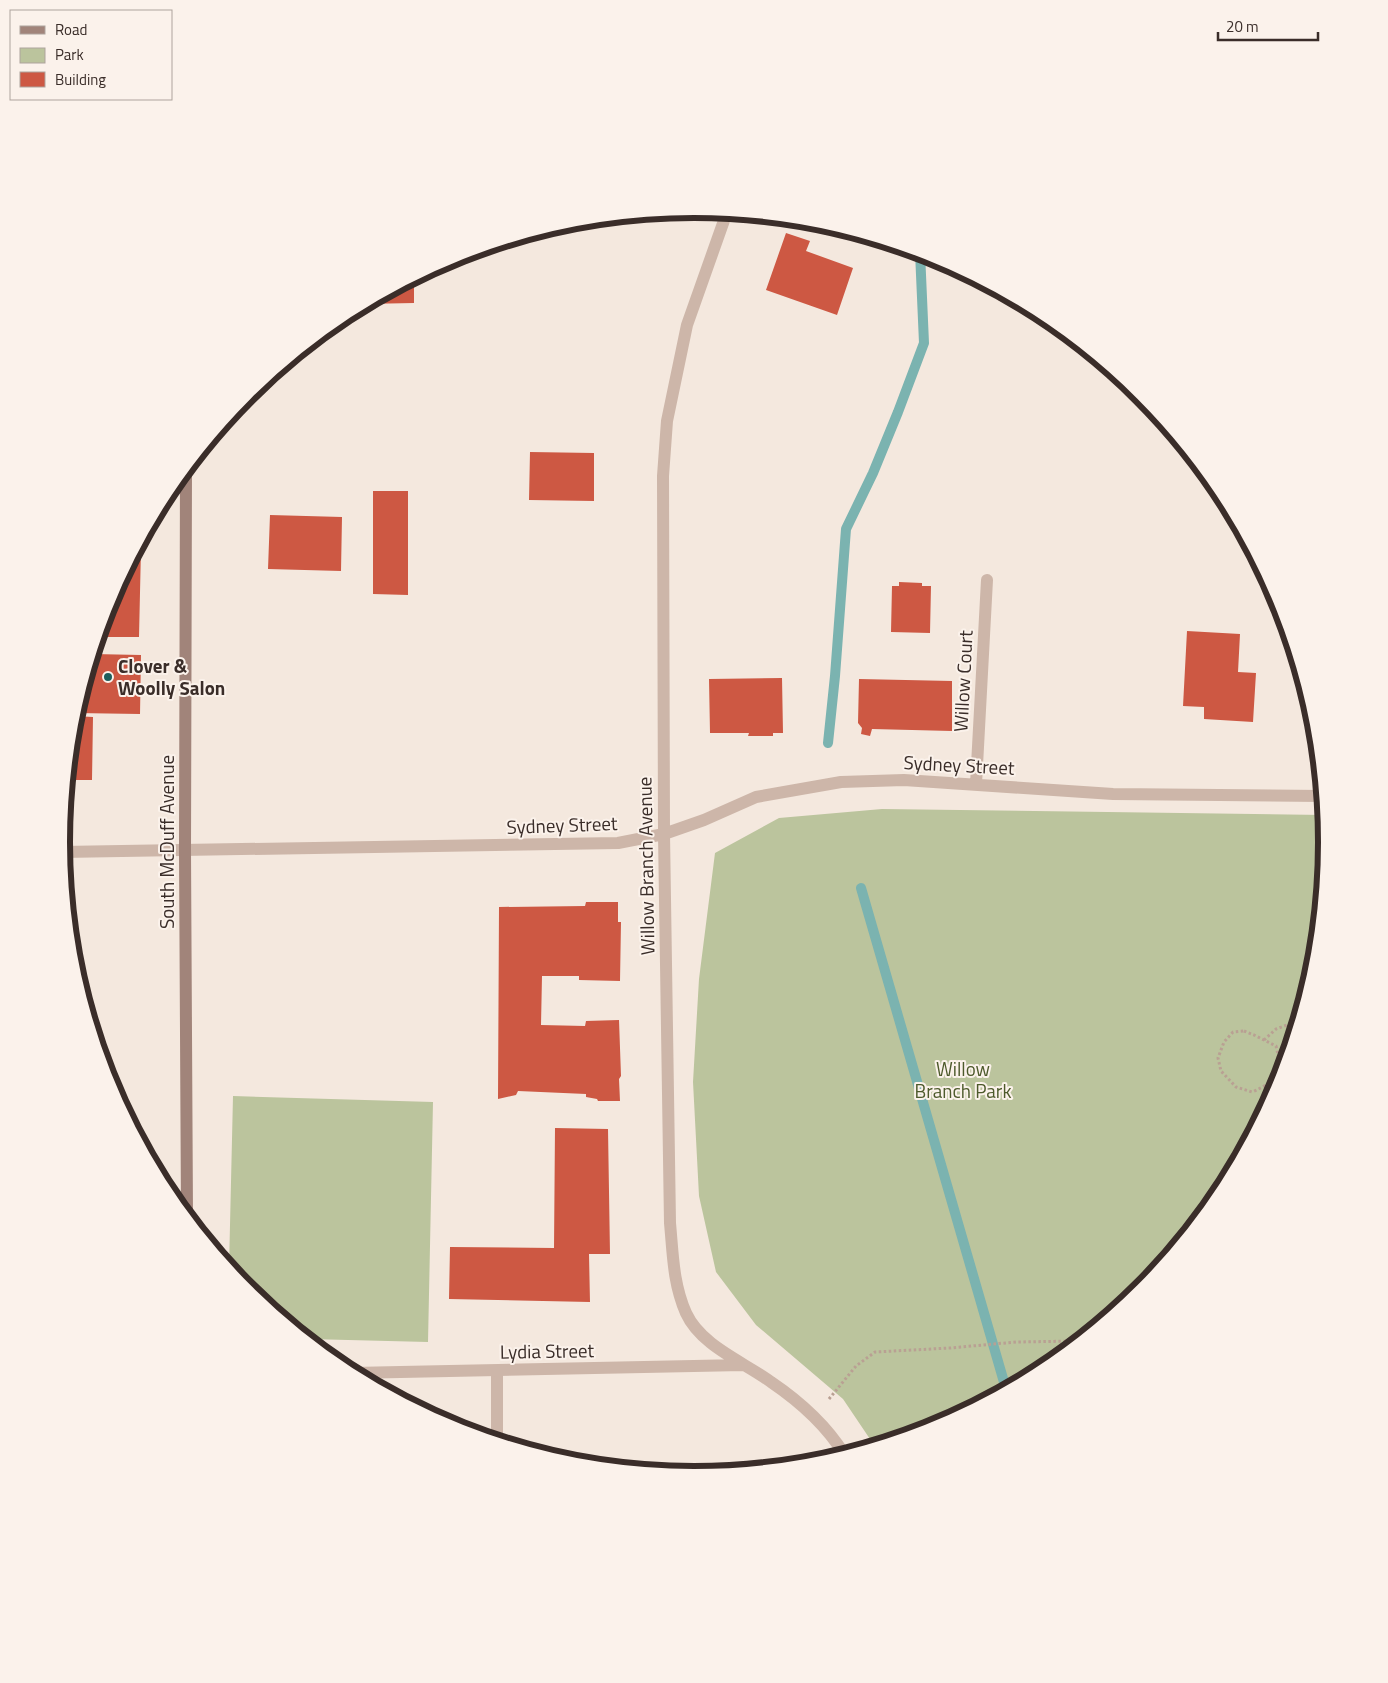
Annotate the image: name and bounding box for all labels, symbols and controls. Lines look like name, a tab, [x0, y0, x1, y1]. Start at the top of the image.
legend	[10, 10, 172, 100]
scale bar	[1218, 10, 1318, 42]
text: 20 m	[1226, 15, 1259, 38]
text: Road	[55, 18, 87, 41]
text: Park	[55, 43, 84, 66]
text: Building	[55, 68, 106, 91]
street label: Willow Court	[945, 629, 980, 733]
place label: Clover & Woolly Salon	[118, 651, 225, 702]
marker: Clover & Woolly Salon	[102, 671, 114, 683]
street label: Sydney Street	[903, 747, 1016, 782]
street label: South McDuff Avenue	[152, 755, 181, 929]
street label: Willow Branch Avenue	[629, 777, 662, 955]
street label: Sydney Street	[506, 808, 618, 841]
park label: Willow Branch Park	[914, 1054, 1012, 1105]
street label: Lydia Street	[500, 1335, 595, 1366]

